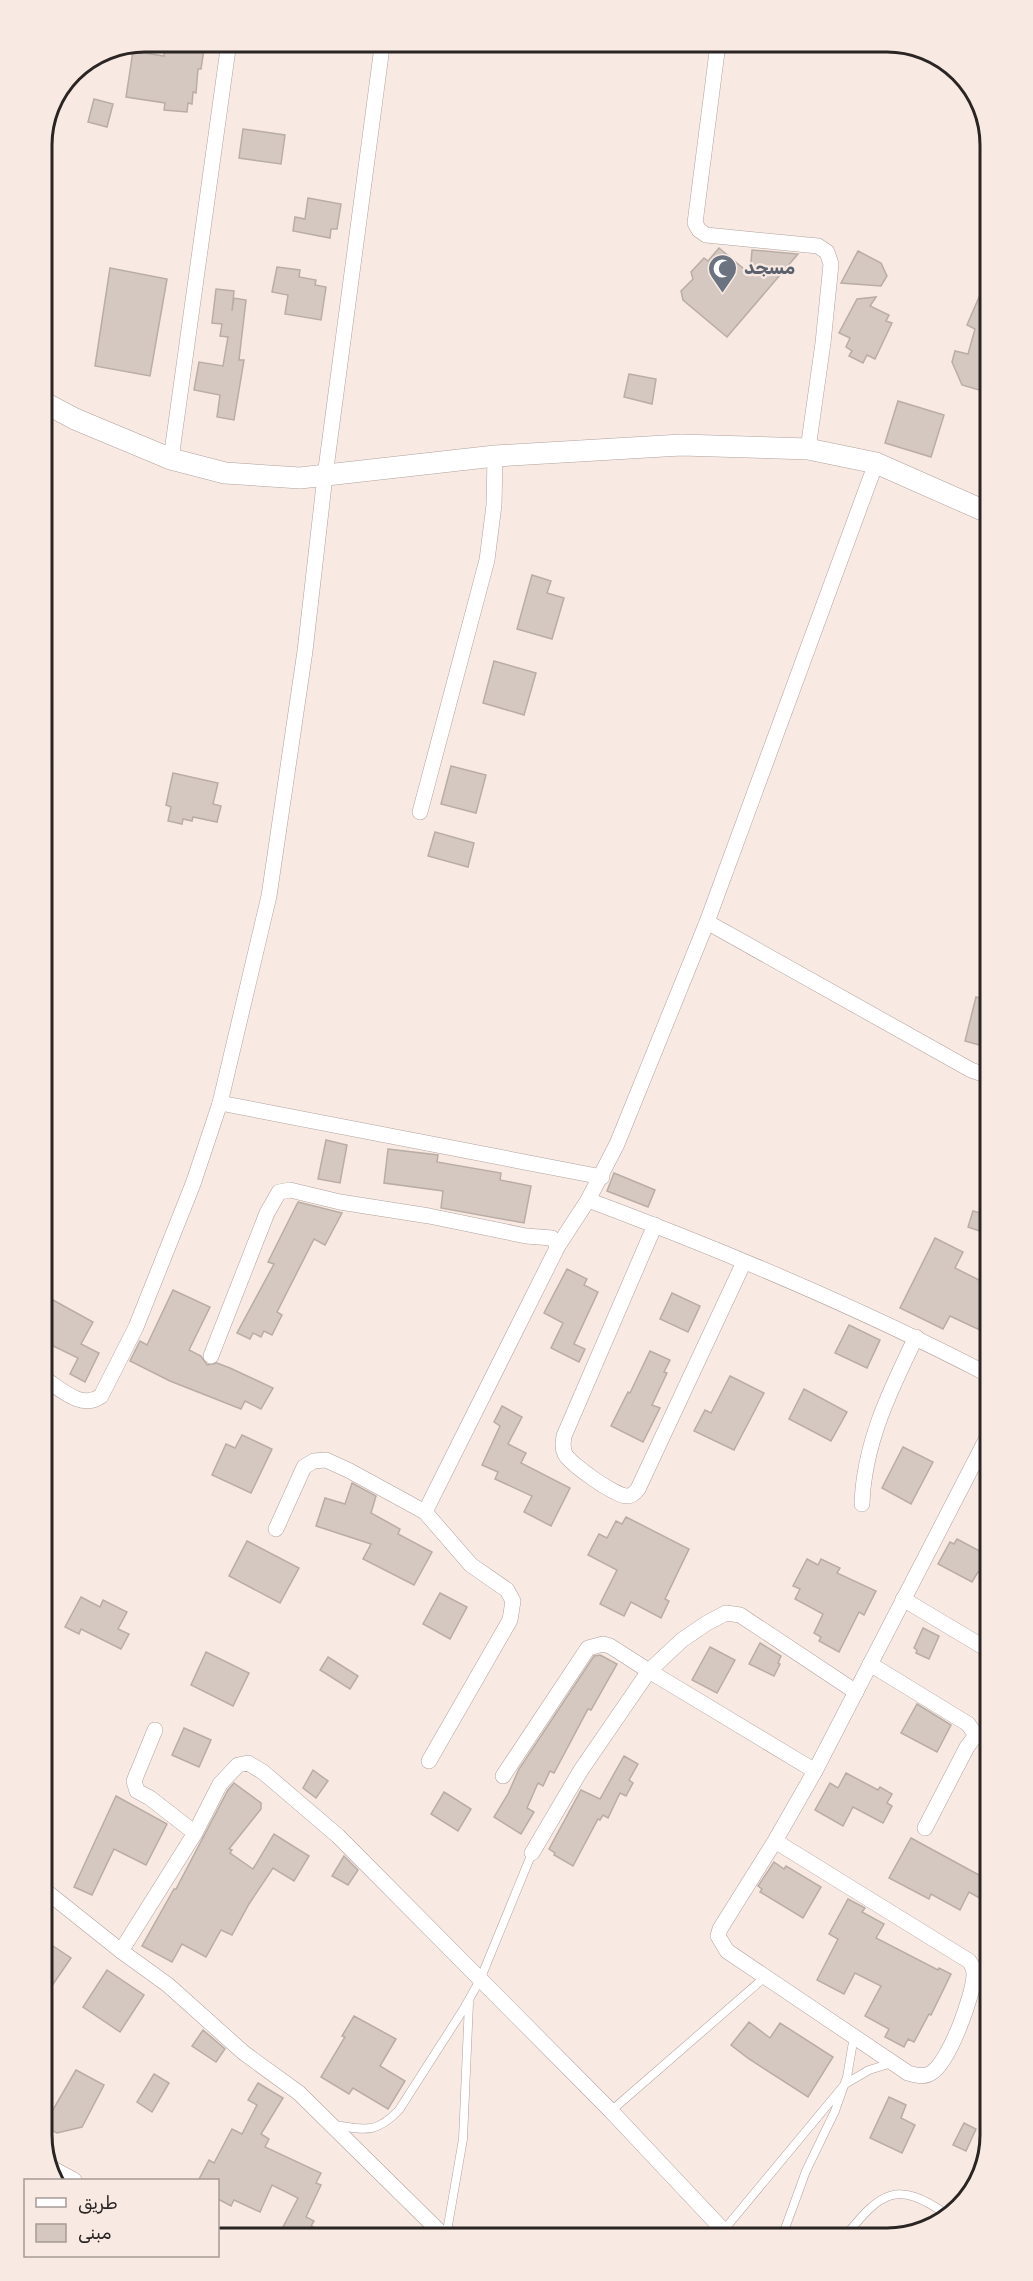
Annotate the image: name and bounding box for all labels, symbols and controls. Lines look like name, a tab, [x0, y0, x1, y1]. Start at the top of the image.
mosque icon: مسجد	[707, 252, 739, 294]
place label: مسجد	[744, 257, 795, 279]
legend	[24, 2179, 219, 2257]
text: طريق	[78, 2192, 118, 2214]
text: مبنى	[78, 2222, 112, 2244]

